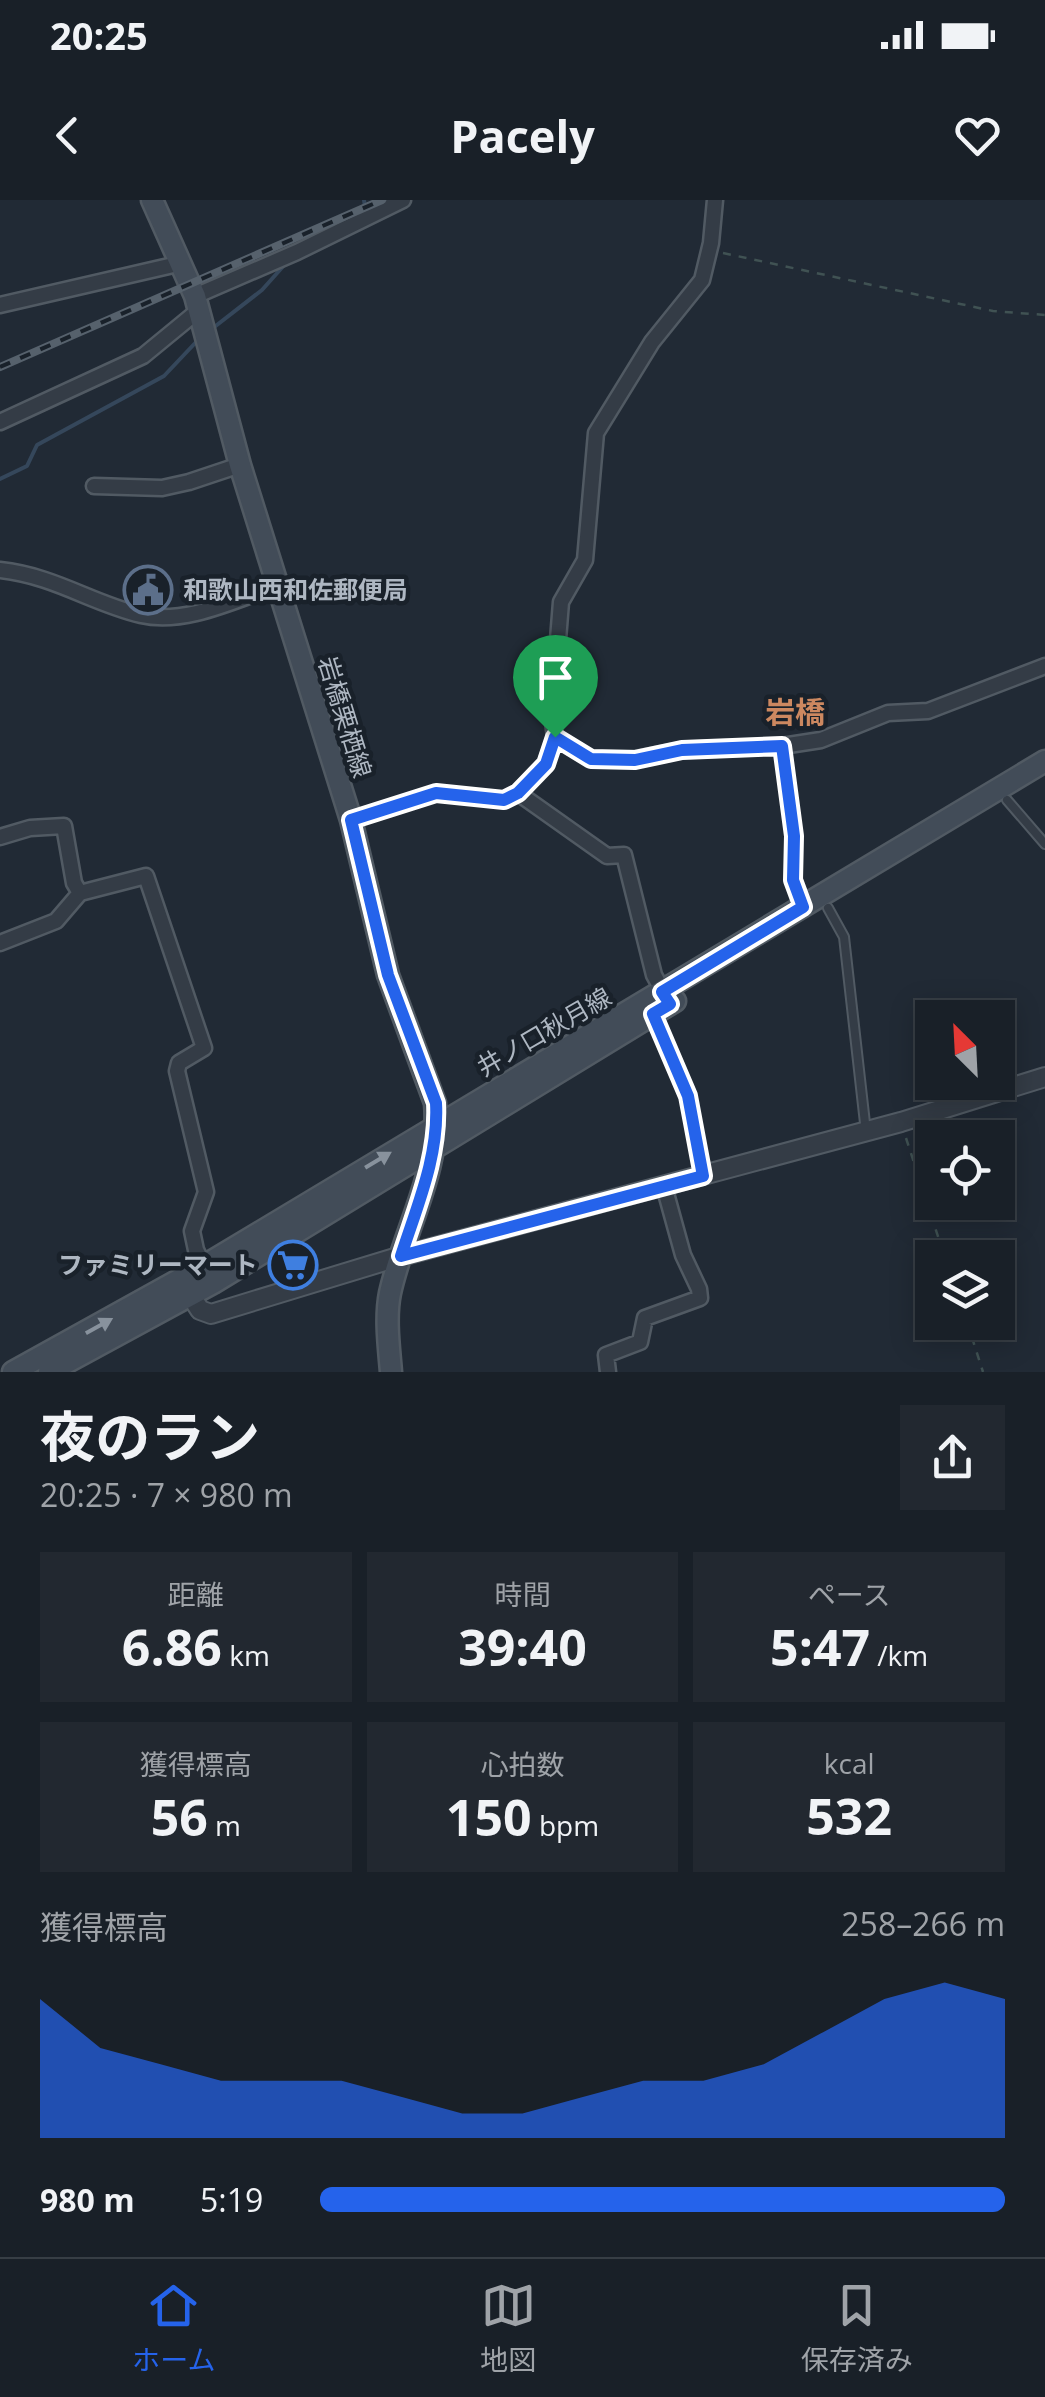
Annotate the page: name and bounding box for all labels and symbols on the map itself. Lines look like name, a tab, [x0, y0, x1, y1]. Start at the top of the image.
public building icon: 和歌山西和佐郵便局	[122, 564, 174, 616]
place label: 和歌山西和佐郵便局	[183, 572, 408, 606]
pin	[513, 635, 598, 738]
street label: 岩橋栗栖線	[311, 652, 380, 781]
district label: 岩橋	[765, 691, 825, 732]
street label: 井ノ口秋月線	[470, 979, 617, 1083]
north arrow	[915, 1000, 1015, 1100]
one-way arrow	[364, 1152, 392, 1169]
supermarket icon: ファミリーマート	[267, 1239, 319, 1291]
place label: ファミリーマート	[58, 1247, 258, 1281]
one-way arrow	[84, 1317, 113, 1334]

